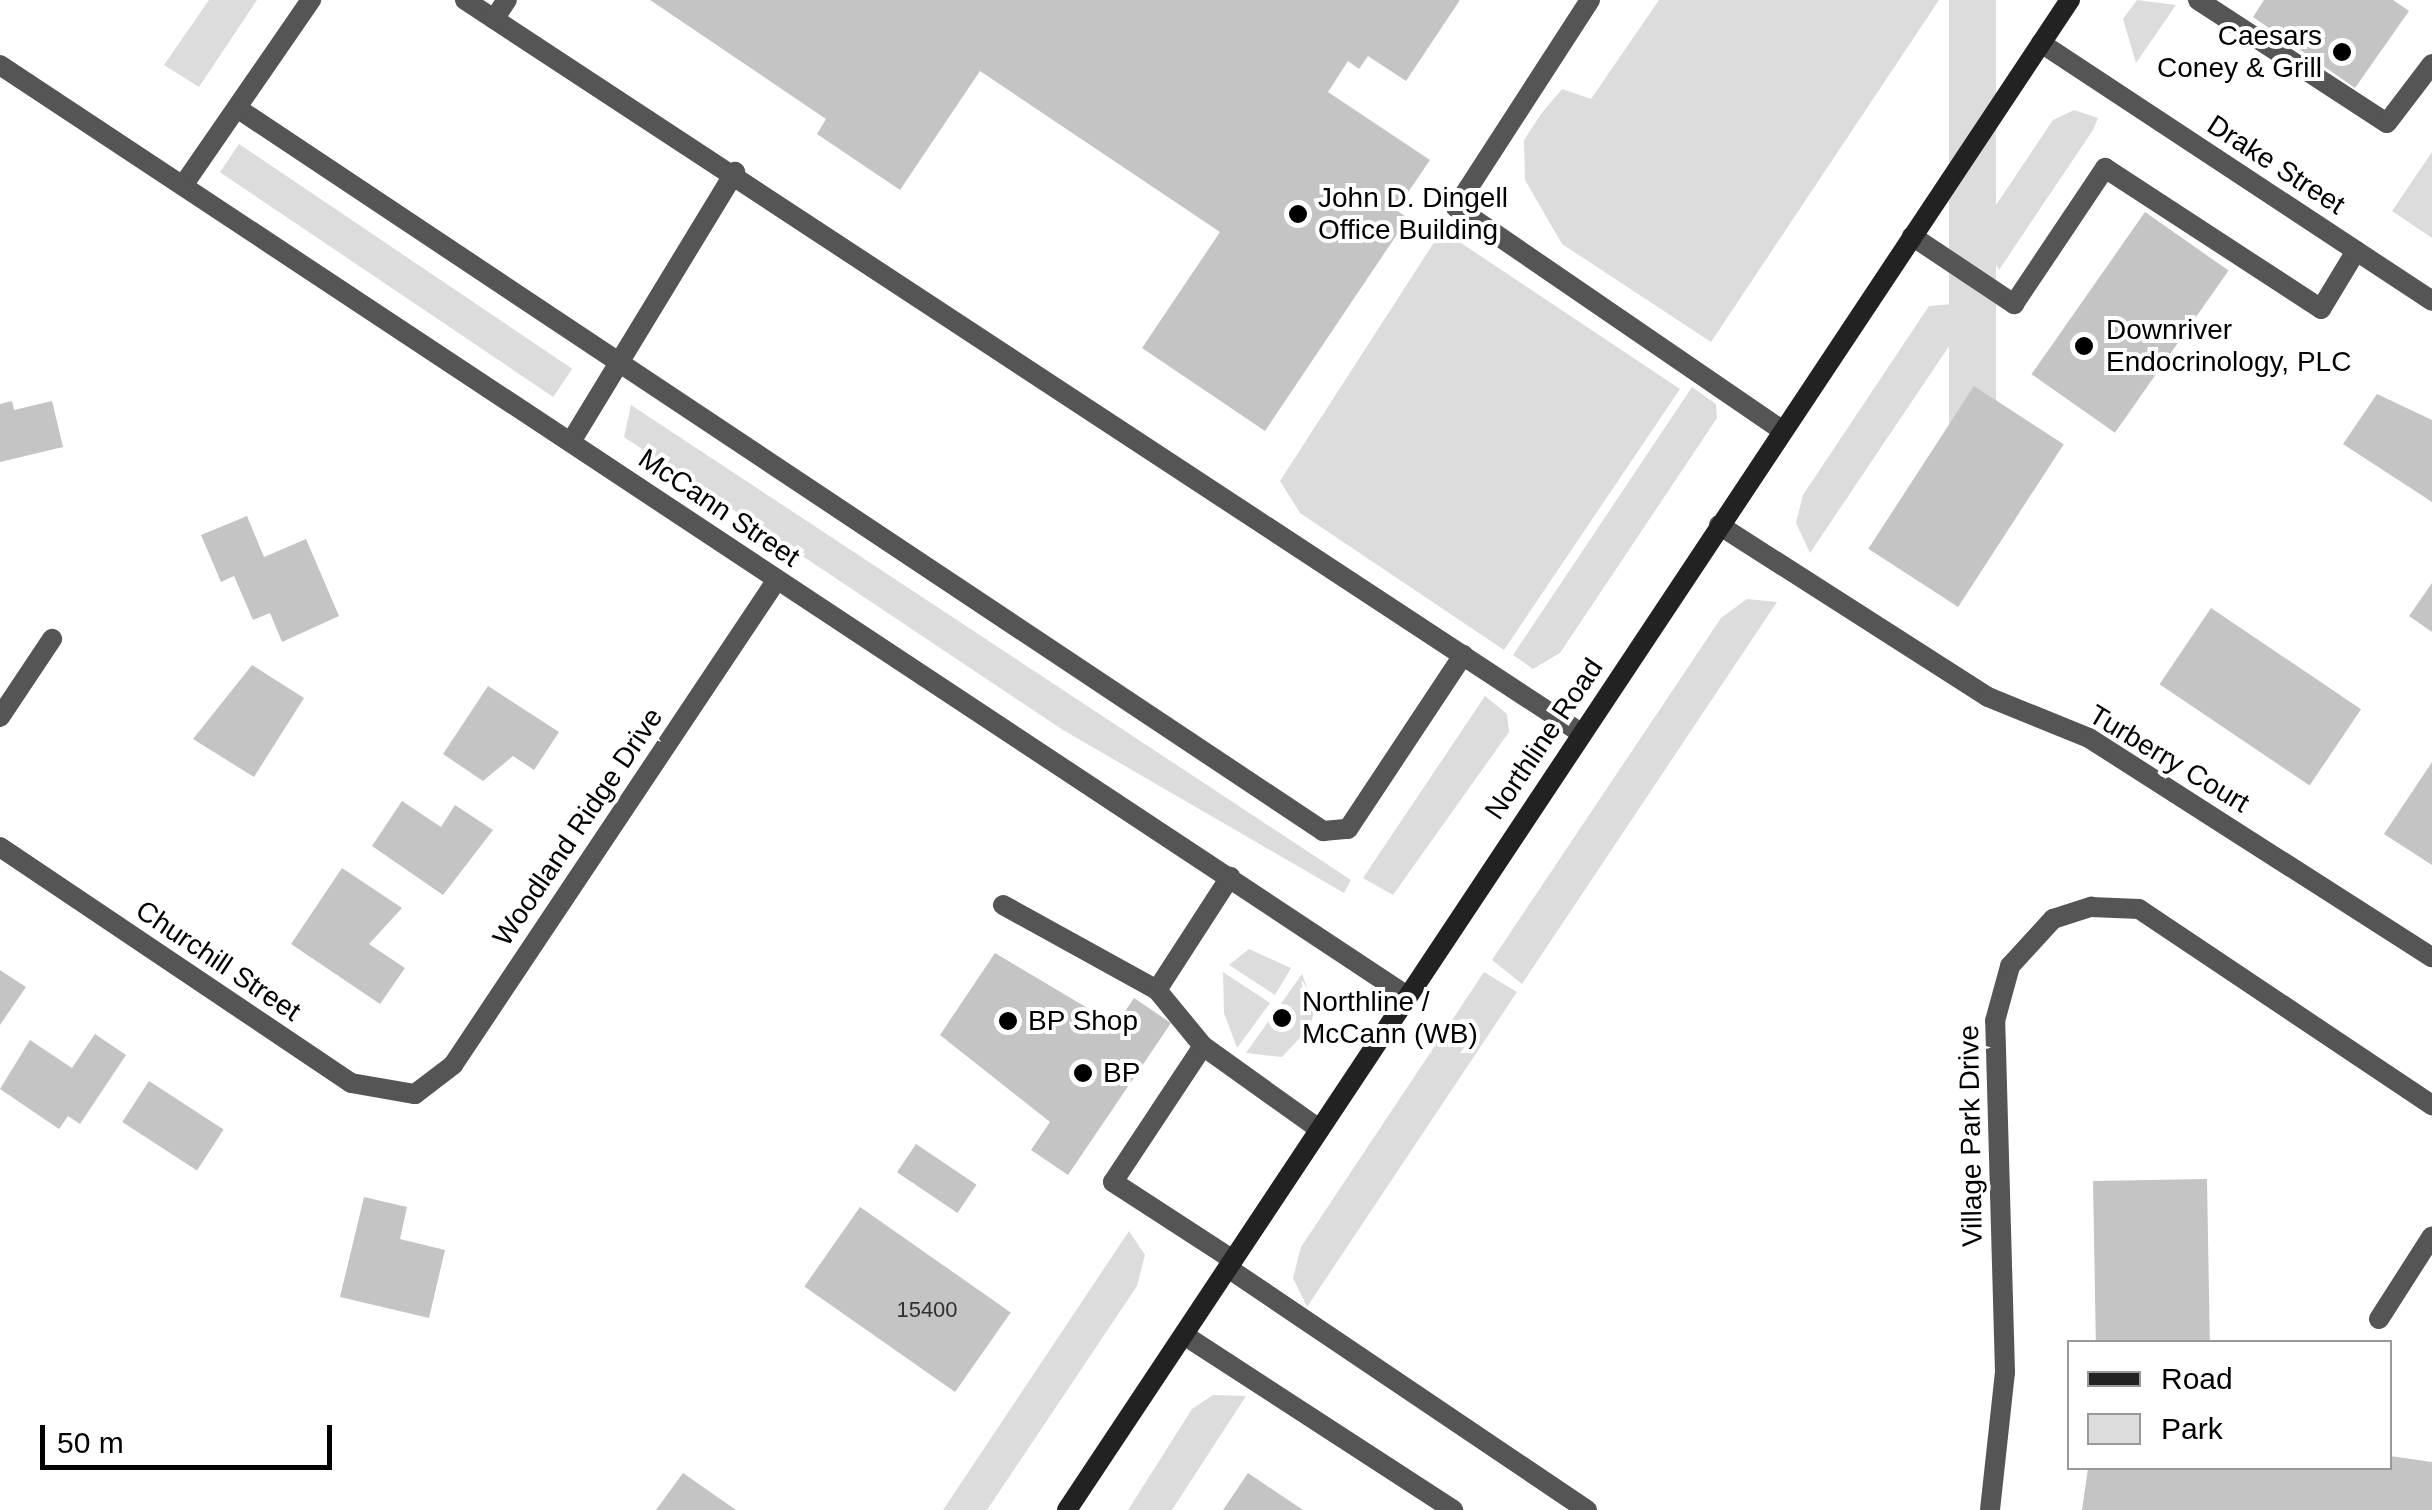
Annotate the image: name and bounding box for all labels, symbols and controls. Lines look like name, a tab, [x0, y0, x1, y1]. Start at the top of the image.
place label: Caesars Coney & Grill	[2157, 19, 2322, 85]
marker: Caesars Coney & Grill	[2331, 41, 2353, 63]
street label: Drake Street	[2201, 108, 2351, 222]
place label: John D. Dingell Office Building	[1318, 181, 1508, 247]
marker: John D. Dingell Office Building	[1287, 203, 1309, 225]
place label: Downriver Endocrinology, PLC	[2106, 313, 2351, 379]
marker: Downriver Endocrinology, PLC	[2071, 333, 2097, 359]
street label: McCann Street	[632, 442, 806, 574]
street label: Northline Road	[1478, 652, 1610, 826]
street label: Turberry Court	[2083, 698, 2255, 820]
street label: Woodland Ridge Drive	[486, 702, 670, 952]
street label: Churchill Street	[129, 894, 307, 1028]
place label: Northline / McCann (WB)	[1302, 985, 1478, 1051]
place label: BP Shop	[1028, 1004, 1139, 1038]
marker: Northline / McCann (WB)	[1271, 1007, 1293, 1029]
marker: BP Shop	[997, 1010, 1019, 1032]
street label: Village Park Drive	[1952, 1025, 1990, 1247]
place label: BP	[1103, 1056, 1140, 1090]
marker: BP	[1072, 1062, 1094, 1084]
house number: 15400	[896, 1297, 958, 1323]
legend	[2067, 1340, 2392, 1470]
text: Road	[2161, 1362, 2233, 1395]
scale bar	[45, 1405, 338, 1467]
text: Park	[2161, 1412, 2223, 1445]
text: 50 m	[57, 1426, 124, 1459]

